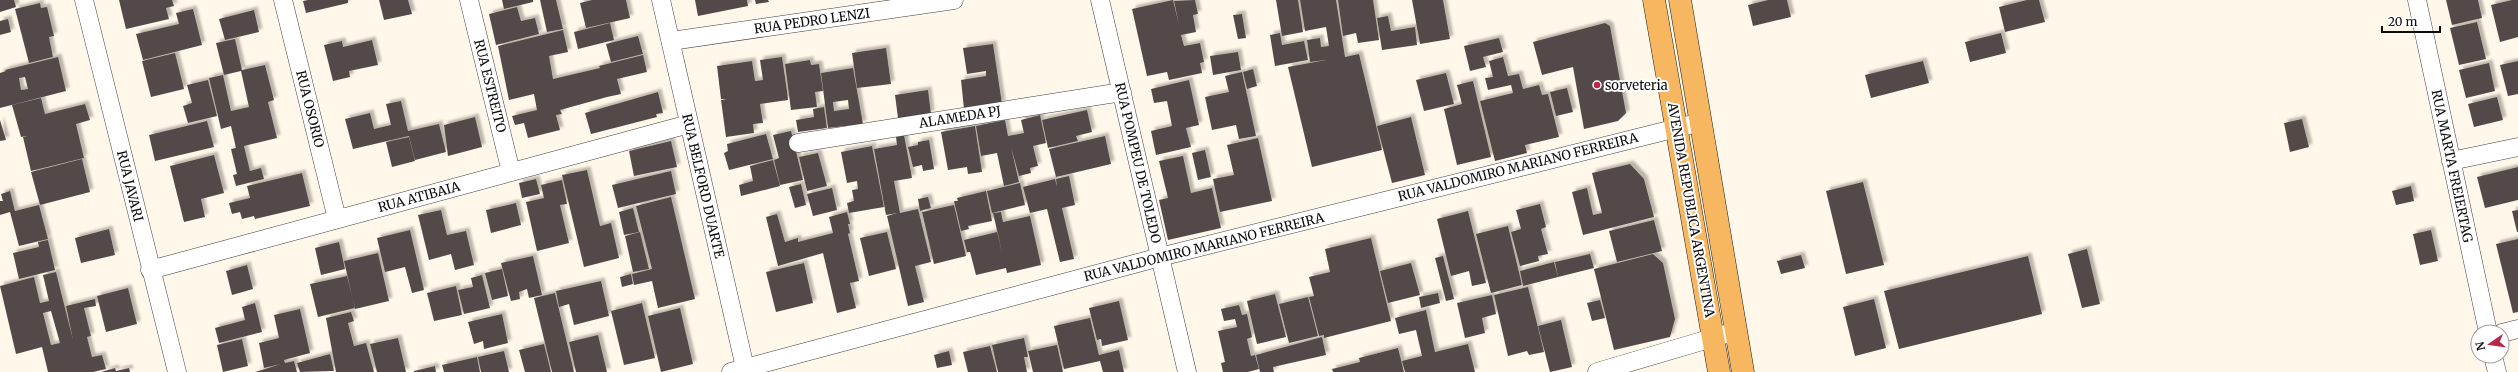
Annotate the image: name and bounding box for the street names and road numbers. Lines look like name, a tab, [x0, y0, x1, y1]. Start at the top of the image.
street label: RUA PEDRO LENZI	[753, 4, 871, 38]
street label: RUA ESTREITO	[470, 38, 510, 134]
street label: RUA OSORIO	[292, 69, 328, 149]
street label: RUA POMPEU DE TOLEDO	[1111, 81, 1165, 245]
street label: RUA MARTA FREIERTAG	[2427, 88, 2477, 244]
street label: AVENIDA REPUBLICA ARGENTINA	[1664, 100, 1718, 320]
street label: ALAMEDA PJ	[917, 102, 1002, 132]
street label: RUA BELFORD DUARTE	[678, 112, 728, 261]
street label: RUA VALDOMIRO MARIANO FERREIRA	[1396, 129, 1641, 205]
street label: RUA JAVARI	[113, 149, 147, 223]
street label: RUA ATIBAIA	[376, 178, 463, 216]
street label: RUA VALDOMIRO MARIANO FERREIRA	[1082, 209, 1327, 285]

